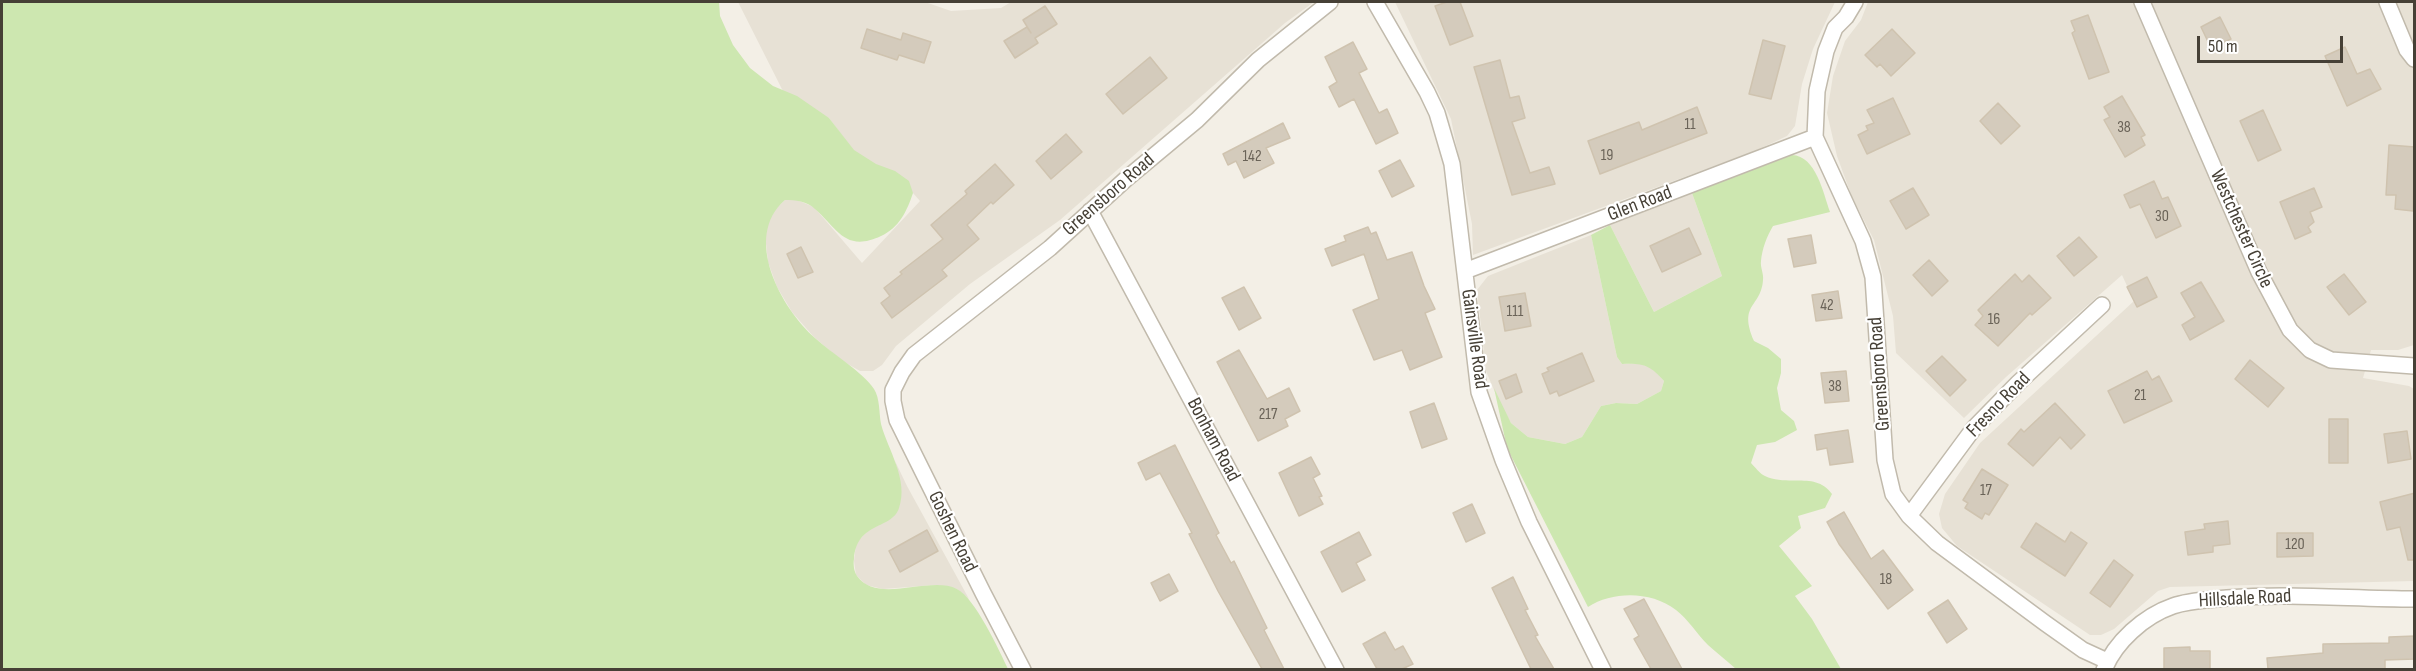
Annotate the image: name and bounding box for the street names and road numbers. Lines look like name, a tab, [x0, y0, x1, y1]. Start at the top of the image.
street label: Greensboro Road	[1058, 149, 1160, 241]
street label: Westchester Circle	[2204, 166, 2278, 292]
street label: Glen Road	[1604, 181, 1676, 227]
street label: Gainsville Road	[1455, 288, 1493, 390]
street label: Greensboro Road	[1864, 316, 1896, 432]
street label: Fresno Road	[1962, 367, 2036, 443]
street label: Bonham Road	[1181, 394, 1245, 486]
street label: Goshen Road	[922, 488, 982, 576]
street label: Hillsdale Road	[2198, 585, 2292, 613]

